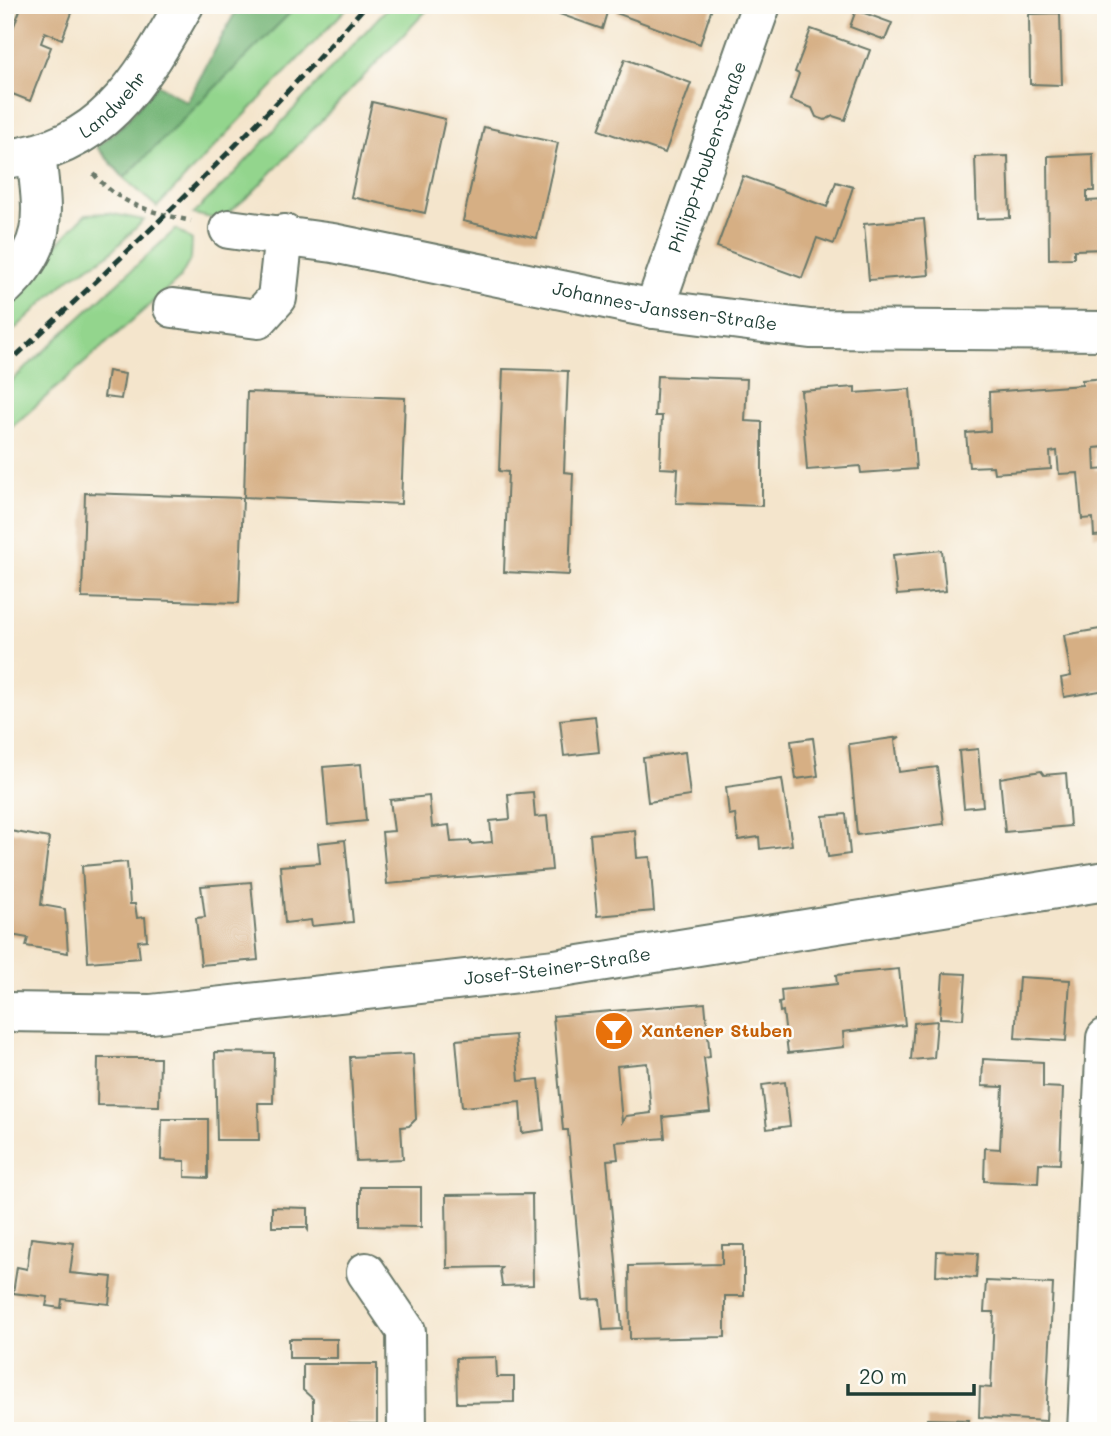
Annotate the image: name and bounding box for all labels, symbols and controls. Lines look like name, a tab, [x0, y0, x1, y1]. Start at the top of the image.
street label: Philipp-Houben-Straße	[662, 58, 751, 256]
street label: Landwehr	[74, 66, 151, 143]
street label: Johannes-Janssen-Straße	[550, 275, 779, 336]
street label: Josef-Steiner-Straße	[462, 941, 652, 990]
bar icon: Xantener Stuben	[593, 1010, 635, 1052]
place label: Xantener Stuben	[641, 1018, 792, 1042]
scale bar	[848, 1352, 974, 1396]
text: 20 m	[859, 1362, 907, 1389]

